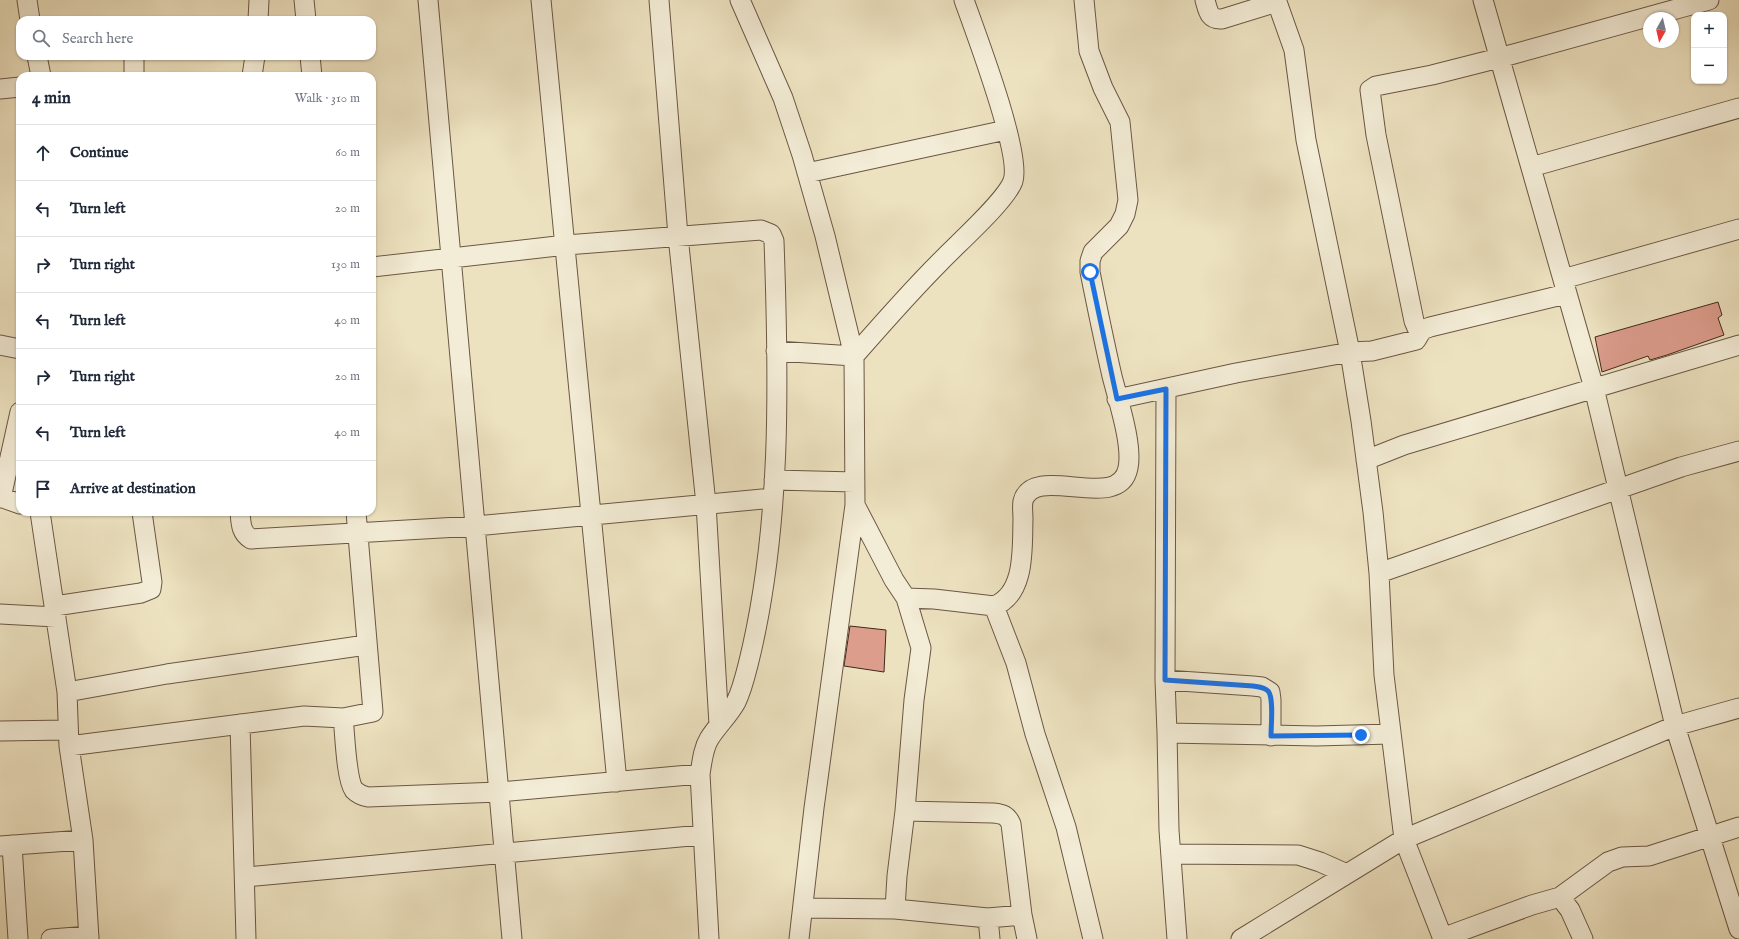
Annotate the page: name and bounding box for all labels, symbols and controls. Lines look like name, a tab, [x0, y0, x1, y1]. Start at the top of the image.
north arrow	[1643, 12, 1679, 48]
map controls	[1691, 12, 1727, 84]
button: +	[1691, 12, 1727, 48]
search box	[16, 16, 376, 60]
icon: search	[30, 27, 52, 49]
text: Search here	[62, 29, 133, 48]
button: −	[1691, 48, 1727, 84]
text: 4 min	[32, 88, 71, 109]
text: Walk · 310 m	[295, 90, 360, 107]
icon: ahead	[32, 142, 54, 164]
text: Continue	[70, 143, 128, 162]
text: 60 m	[335, 144, 360, 161]
icon: left	[32, 198, 54, 220]
text: Turn left	[70, 199, 126, 218]
text: 20 m	[335, 200, 360, 217]
icon: right	[32, 254, 54, 276]
text: Turn right	[70, 255, 135, 274]
text: 130 m	[331, 256, 360, 273]
route start	[1081, 263, 1099, 281]
icon: left	[32, 310, 54, 332]
text: Turn left	[70, 311, 126, 330]
text: 40 m	[334, 312, 360, 329]
icon: right	[32, 366, 54, 388]
text: Turn right	[70, 367, 135, 386]
text: 20 m	[335, 368, 360, 385]
icon: left	[32, 422, 54, 444]
text: Turn left	[70, 423, 126, 442]
text: 40 m	[334, 424, 360, 441]
icon: arrive	[32, 478, 54, 500]
text: Arrive at destination	[70, 479, 196, 498]
route end	[1352, 726, 1370, 744]

